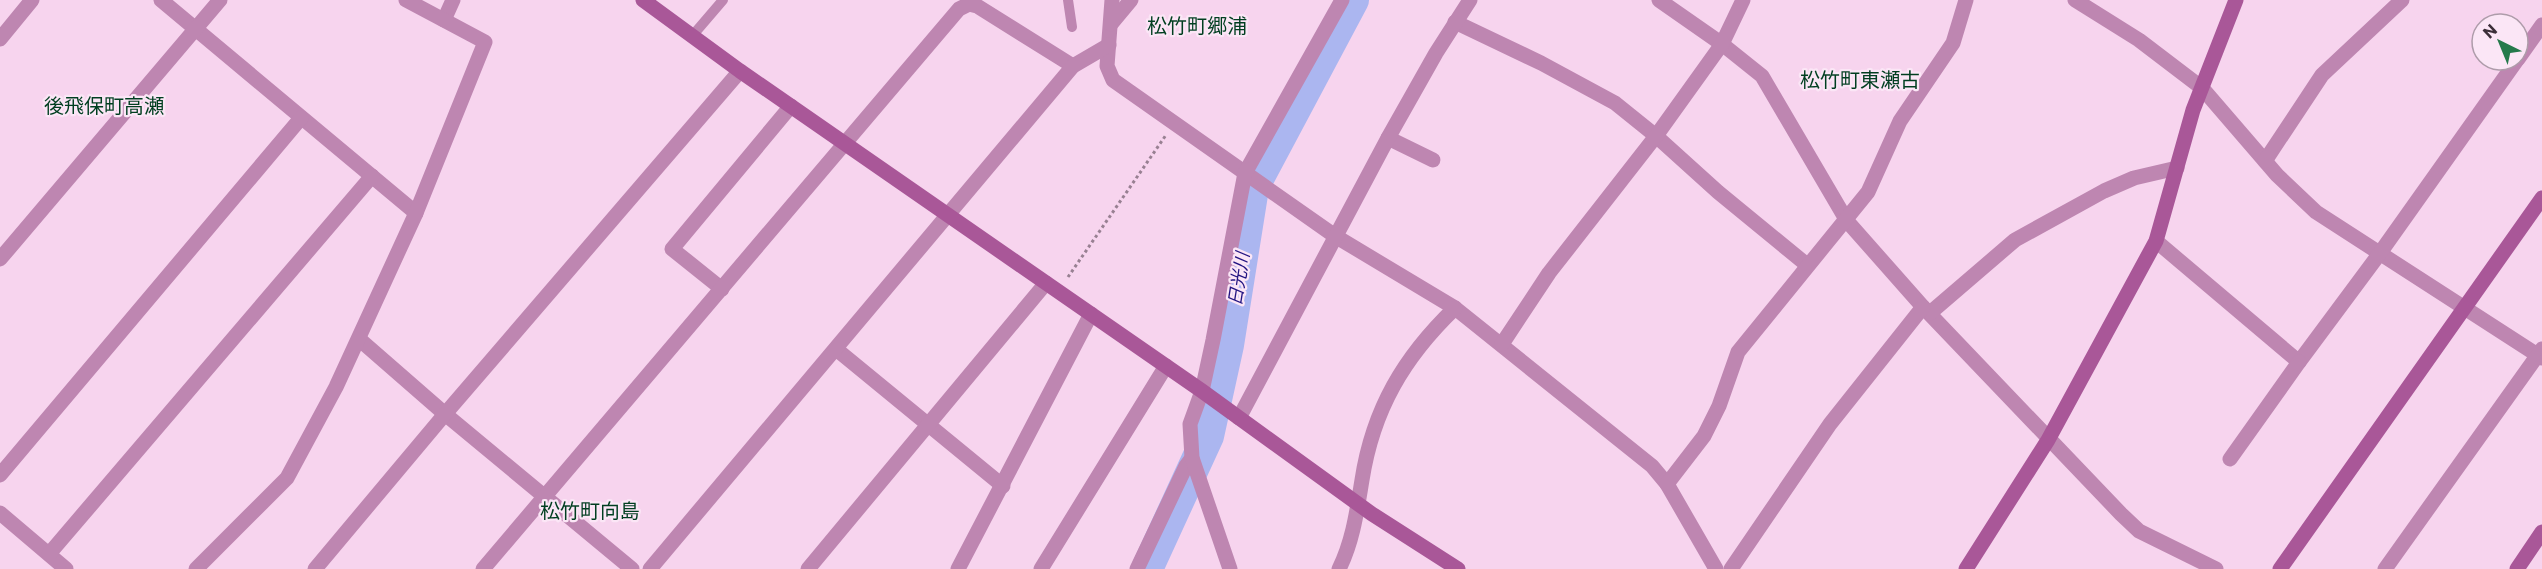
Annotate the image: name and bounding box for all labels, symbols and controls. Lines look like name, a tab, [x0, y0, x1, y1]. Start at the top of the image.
north arrow	[2470, 12, 2530, 72]
district label: 松竹町郷浦	[1147, 13, 1247, 37]
text: N	[2479, 20, 2500, 42]
district label: 松竹町東瀬古	[1800, 67, 1920, 91]
district label: 後飛保町高瀬	[44, 93, 164, 117]
water label: 日光川	[1223, 249, 1253, 307]
district label: 松竹町向島	[540, 498, 640, 522]

